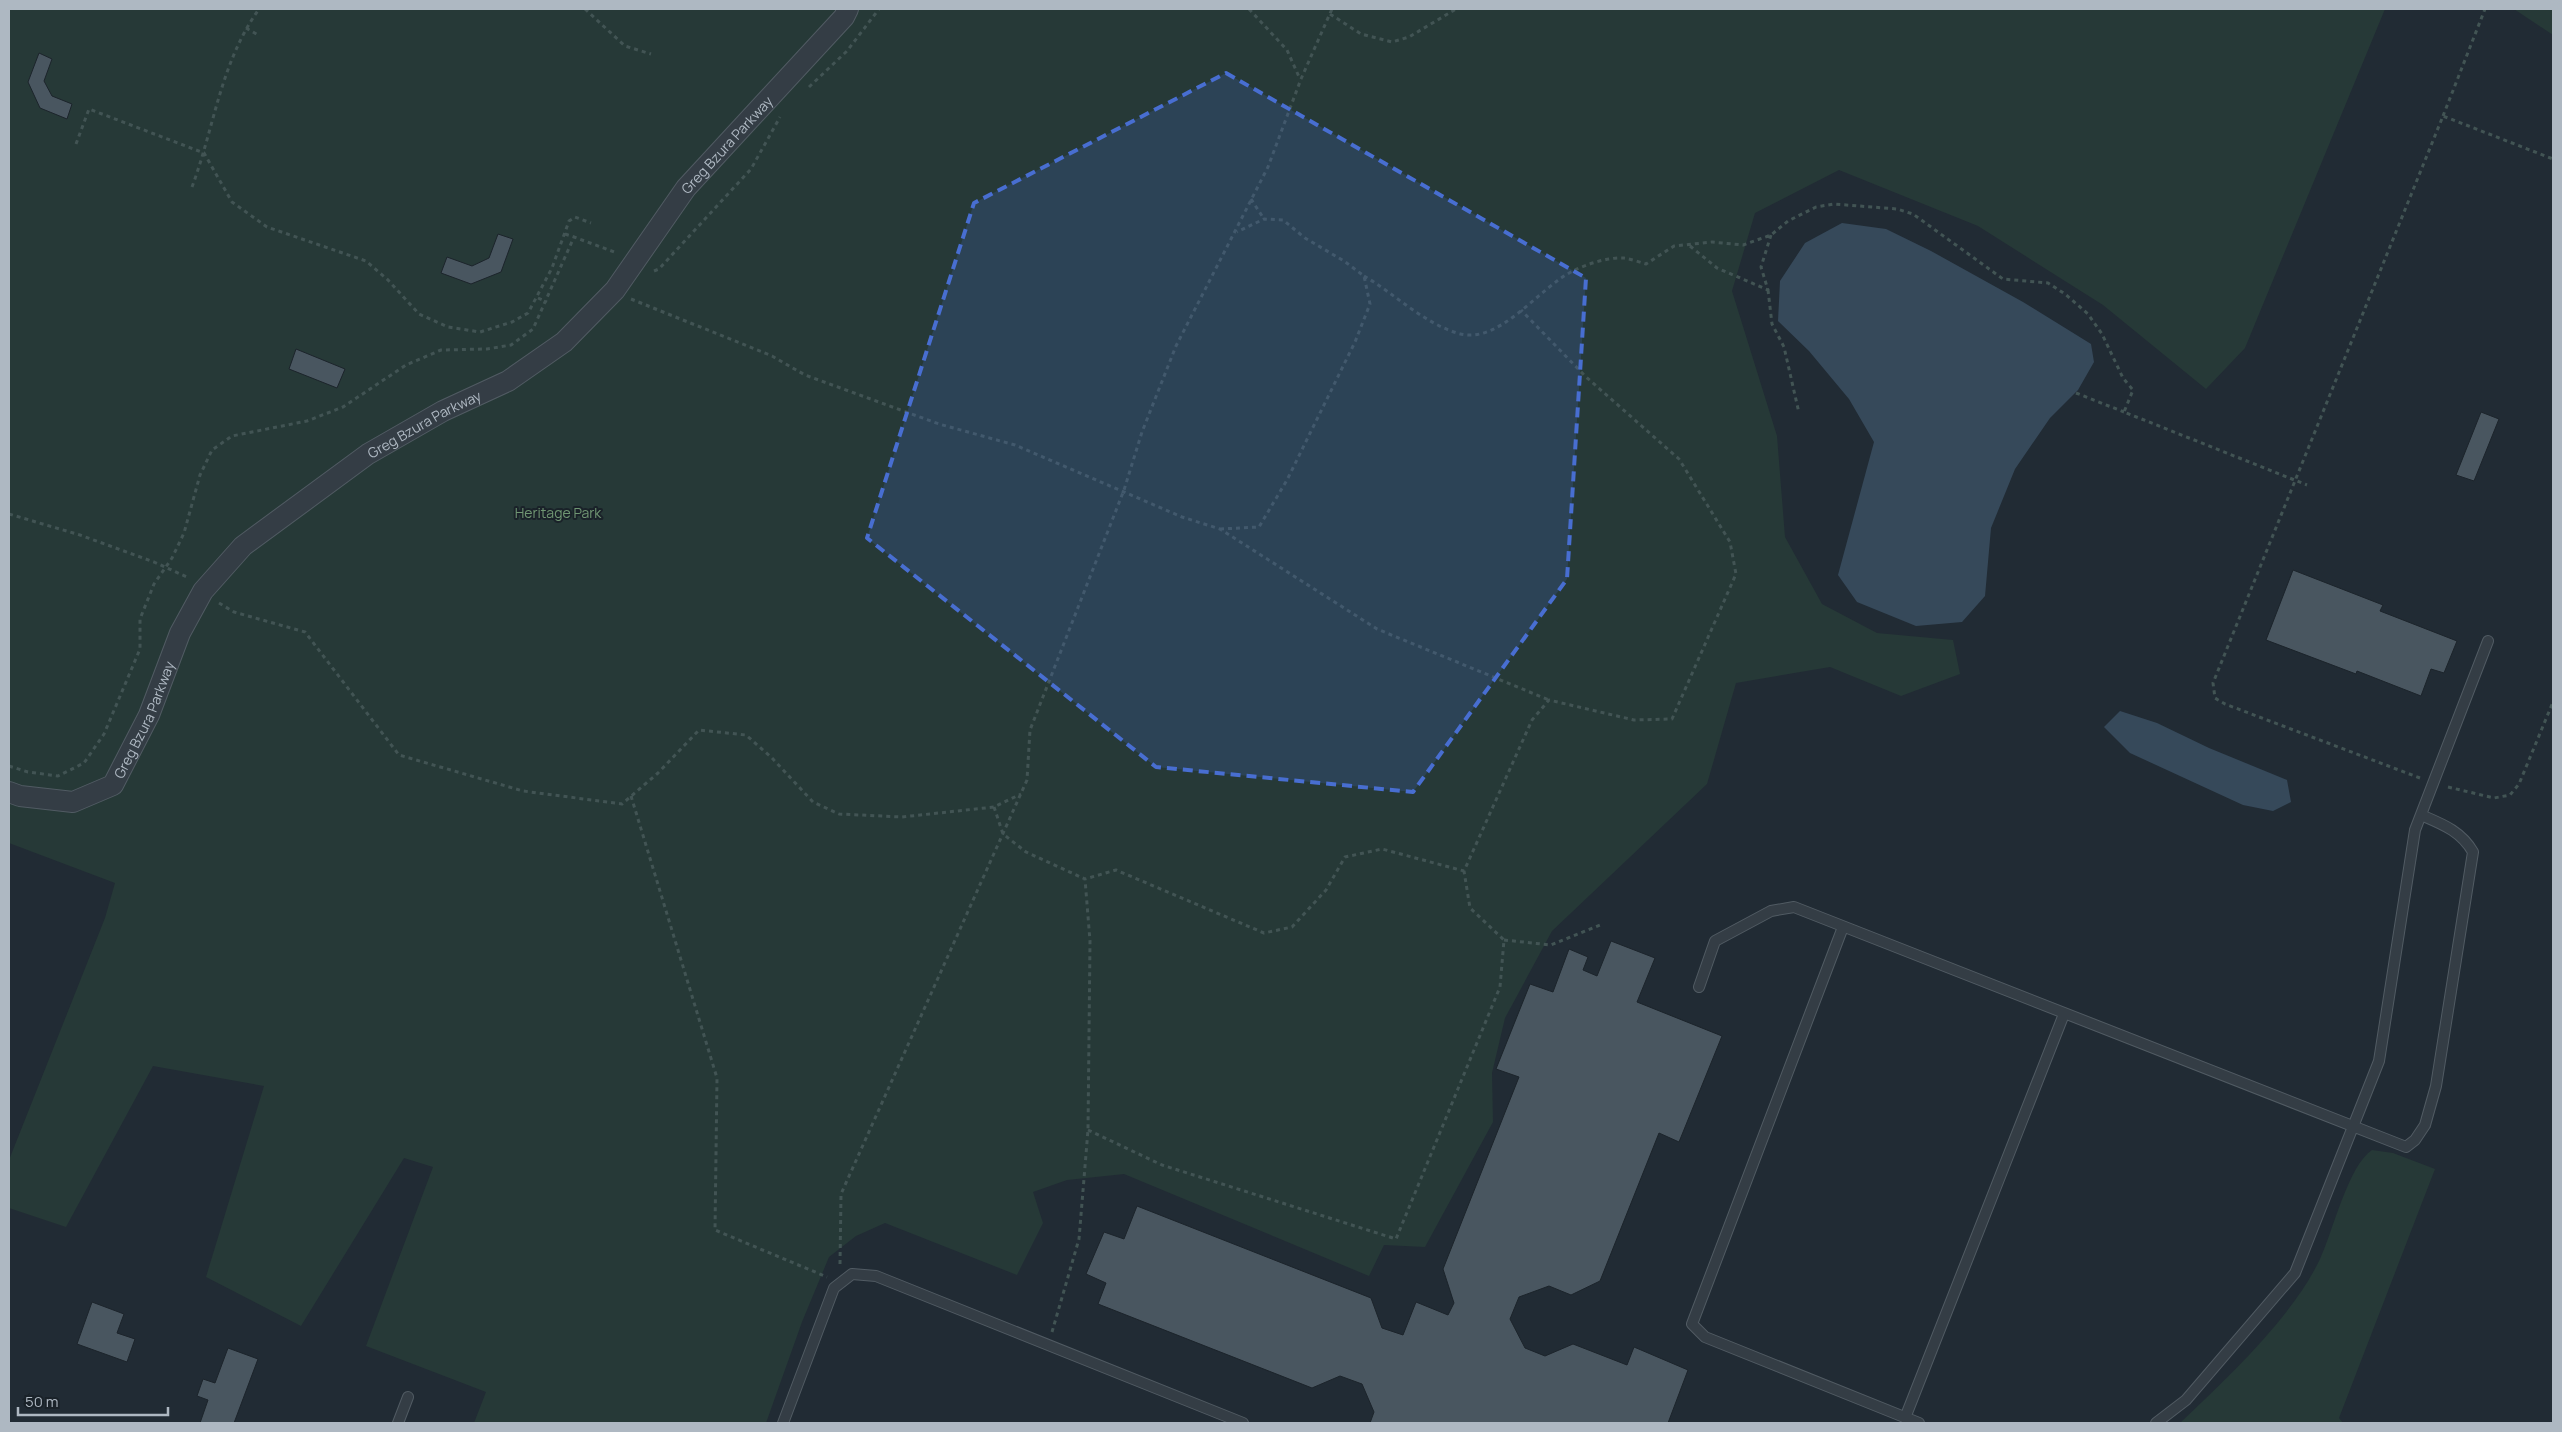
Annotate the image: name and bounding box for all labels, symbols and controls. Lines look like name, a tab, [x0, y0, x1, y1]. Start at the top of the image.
street label: Greg Bzura Parkway	[676, 91, 777, 197]
street label: Greg Bzura Parkway	[364, 385, 485, 462]
park label: Heritage Park	[515, 503, 602, 522]
street label: Greg Bzura Parkway	[109, 658, 178, 781]
scale bar	[18, 1384, 168, 1416]
text: 50 m	[25, 1391, 59, 1412]

